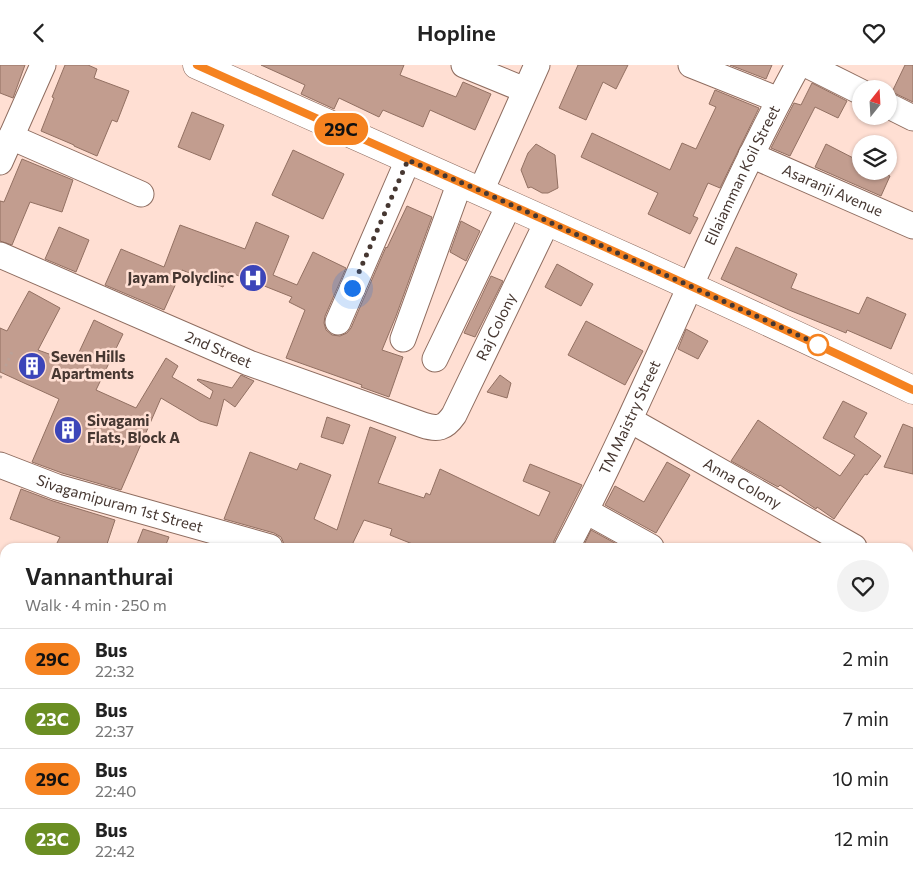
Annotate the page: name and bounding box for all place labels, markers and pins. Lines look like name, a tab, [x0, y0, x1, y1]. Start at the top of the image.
hospital icon: Jayam Polyclinc	[238, 263, 268, 293]
place label: Jayam Polyclinc	[128, 268, 234, 286]
unlabelled marker	[807, 334, 829, 356]
place label: Seven Hills Apartments	[51, 347, 134, 382]
building icon: Seven Hills Apartments	[17, 351, 47, 381]
place label: Sivagami Flats, Block A	[87, 411, 180, 446]
building icon: Sivagami Flats, Block A	[53, 415, 83, 445]

